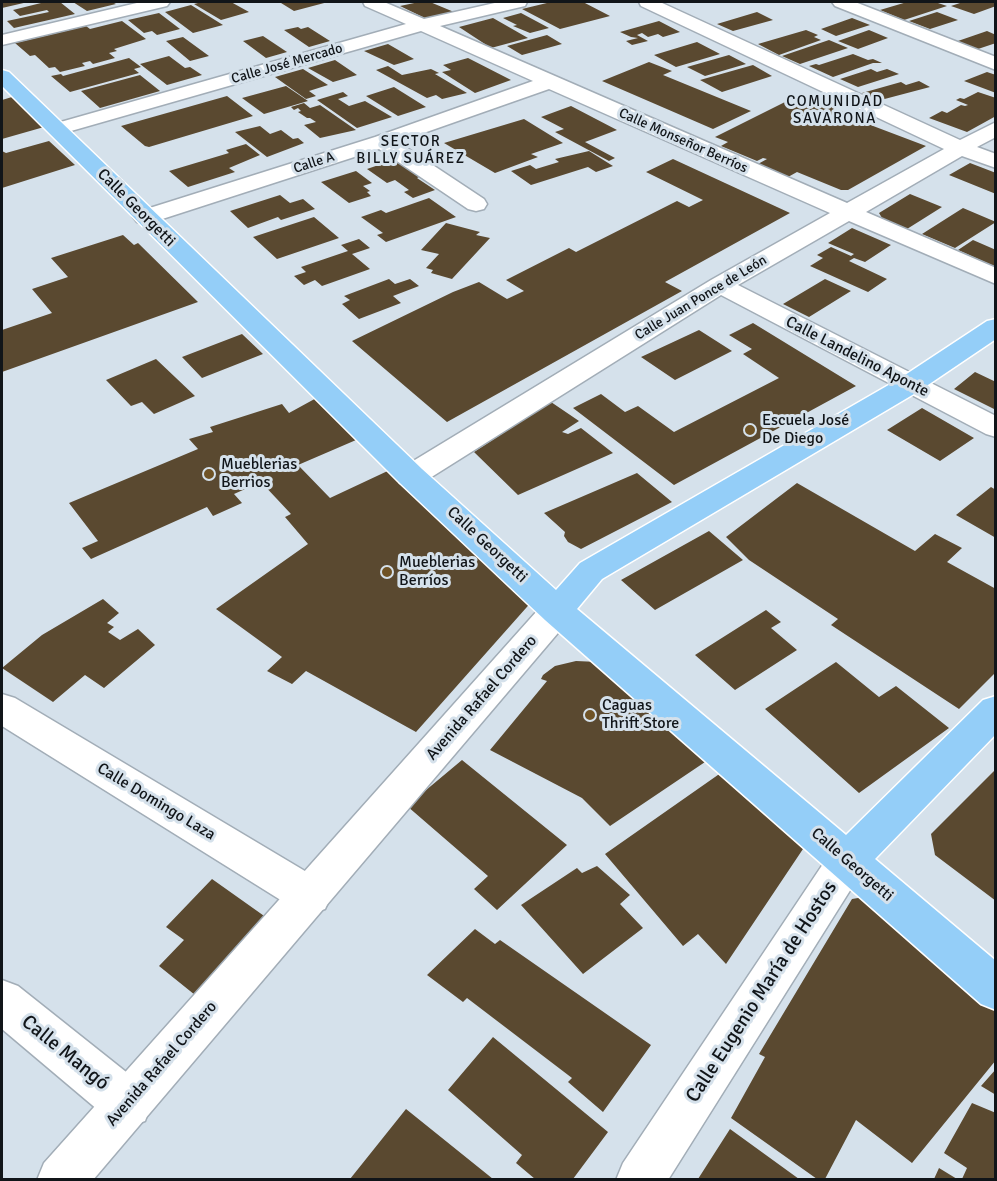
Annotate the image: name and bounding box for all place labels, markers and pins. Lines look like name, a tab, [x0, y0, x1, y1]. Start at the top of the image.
place label: Escuela José De Diego	[762, 411, 849, 449]
marker: Escuela José De Diego	[743, 423, 757, 437]
place label: Mueblerias Berrios	[221, 455, 297, 493]
marker: Mueblerias Berrios	[202, 467, 216, 481]
place label: Mueblerias Berríos	[399, 553, 475, 591]
marker: Mueblerias Berríos	[380, 565, 394, 579]
place label: Caguas Thrift Store	[602, 696, 679, 734]
marker: Caguas Thrift Store	[583, 708, 597, 722]

